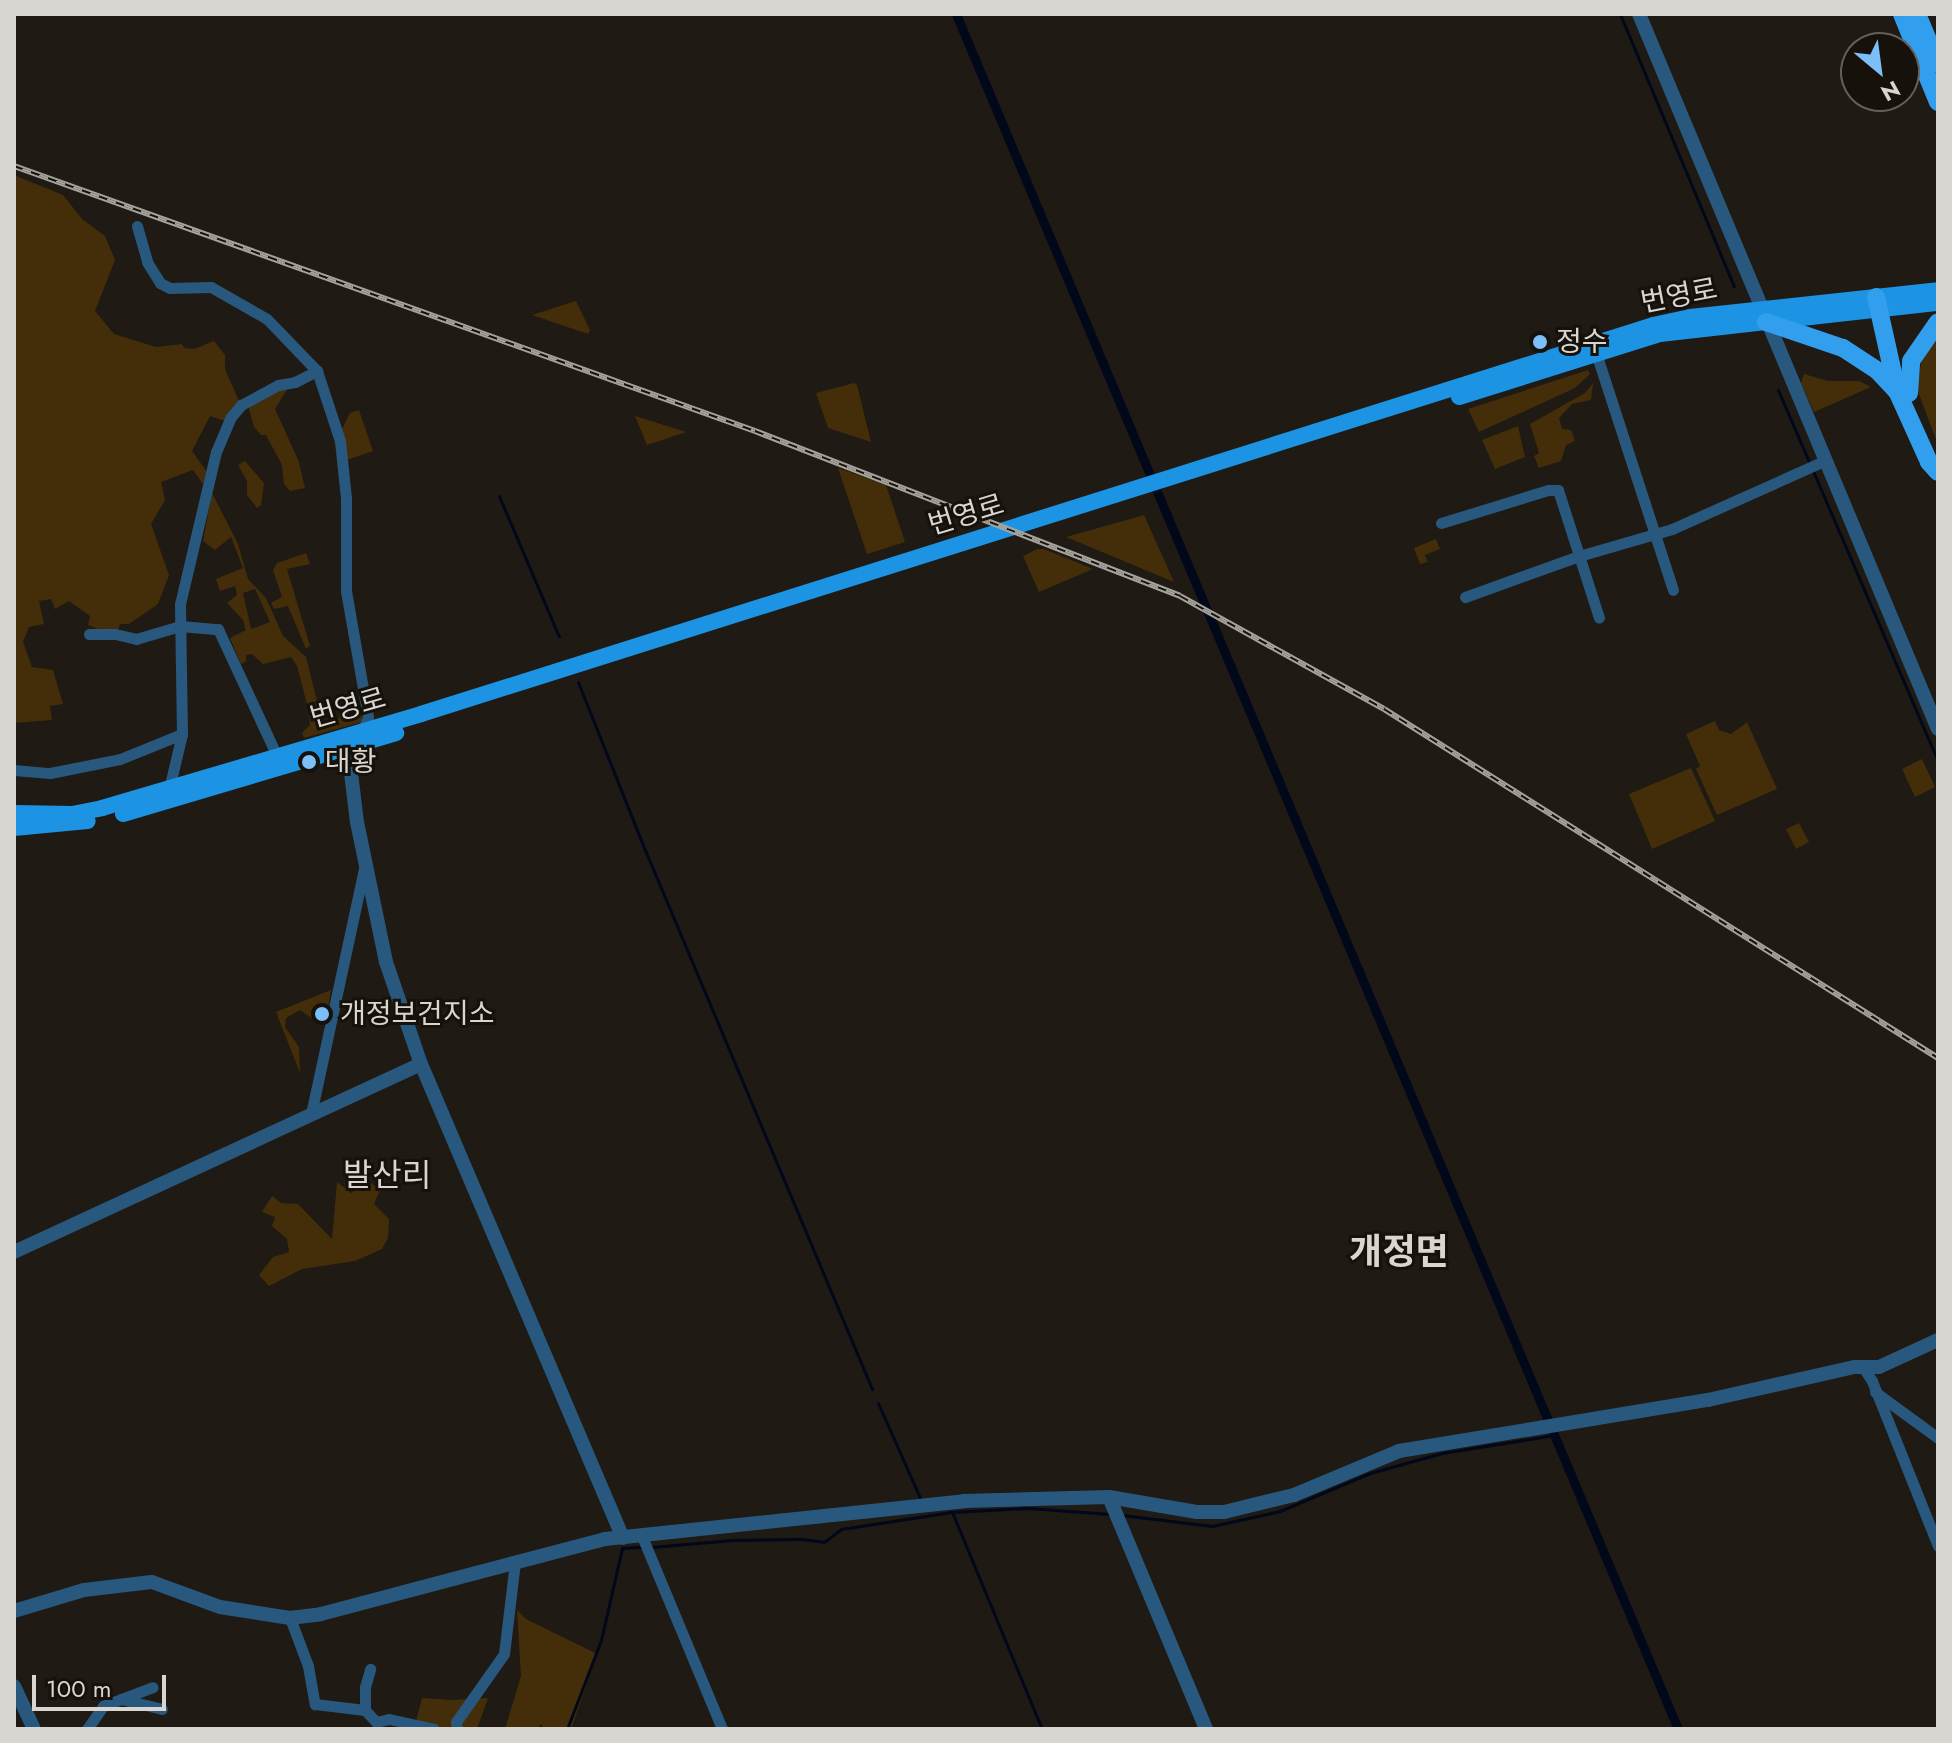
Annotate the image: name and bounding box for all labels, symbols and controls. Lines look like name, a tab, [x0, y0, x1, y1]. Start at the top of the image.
north arrow	[1840, 32, 1920, 112]
text: N	[1875, 73, 1906, 109]
street label: 번영로	[1638, 272, 1720, 320]
place label: 정수	[1556, 325, 1608, 359]
marker: 정수	[1531, 333, 1549, 351]
street label: 번영로	[924, 488, 1008, 542]
street label: 번영로	[306, 681, 390, 735]
place label: 대황	[325, 745, 377, 779]
marker: 대황	[300, 753, 318, 771]
place label: 개정보건지소	[340, 997, 495, 1031]
marker: 개정보건지소	[311, 1003, 333, 1025]
district label: 발산리	[343, 1156, 431, 1194]
district label: 개정면	[1349, 1230, 1449, 1274]
scale bar	[36, 1659, 170, 1709]
text: 100 m	[46, 1671, 112, 1706]

